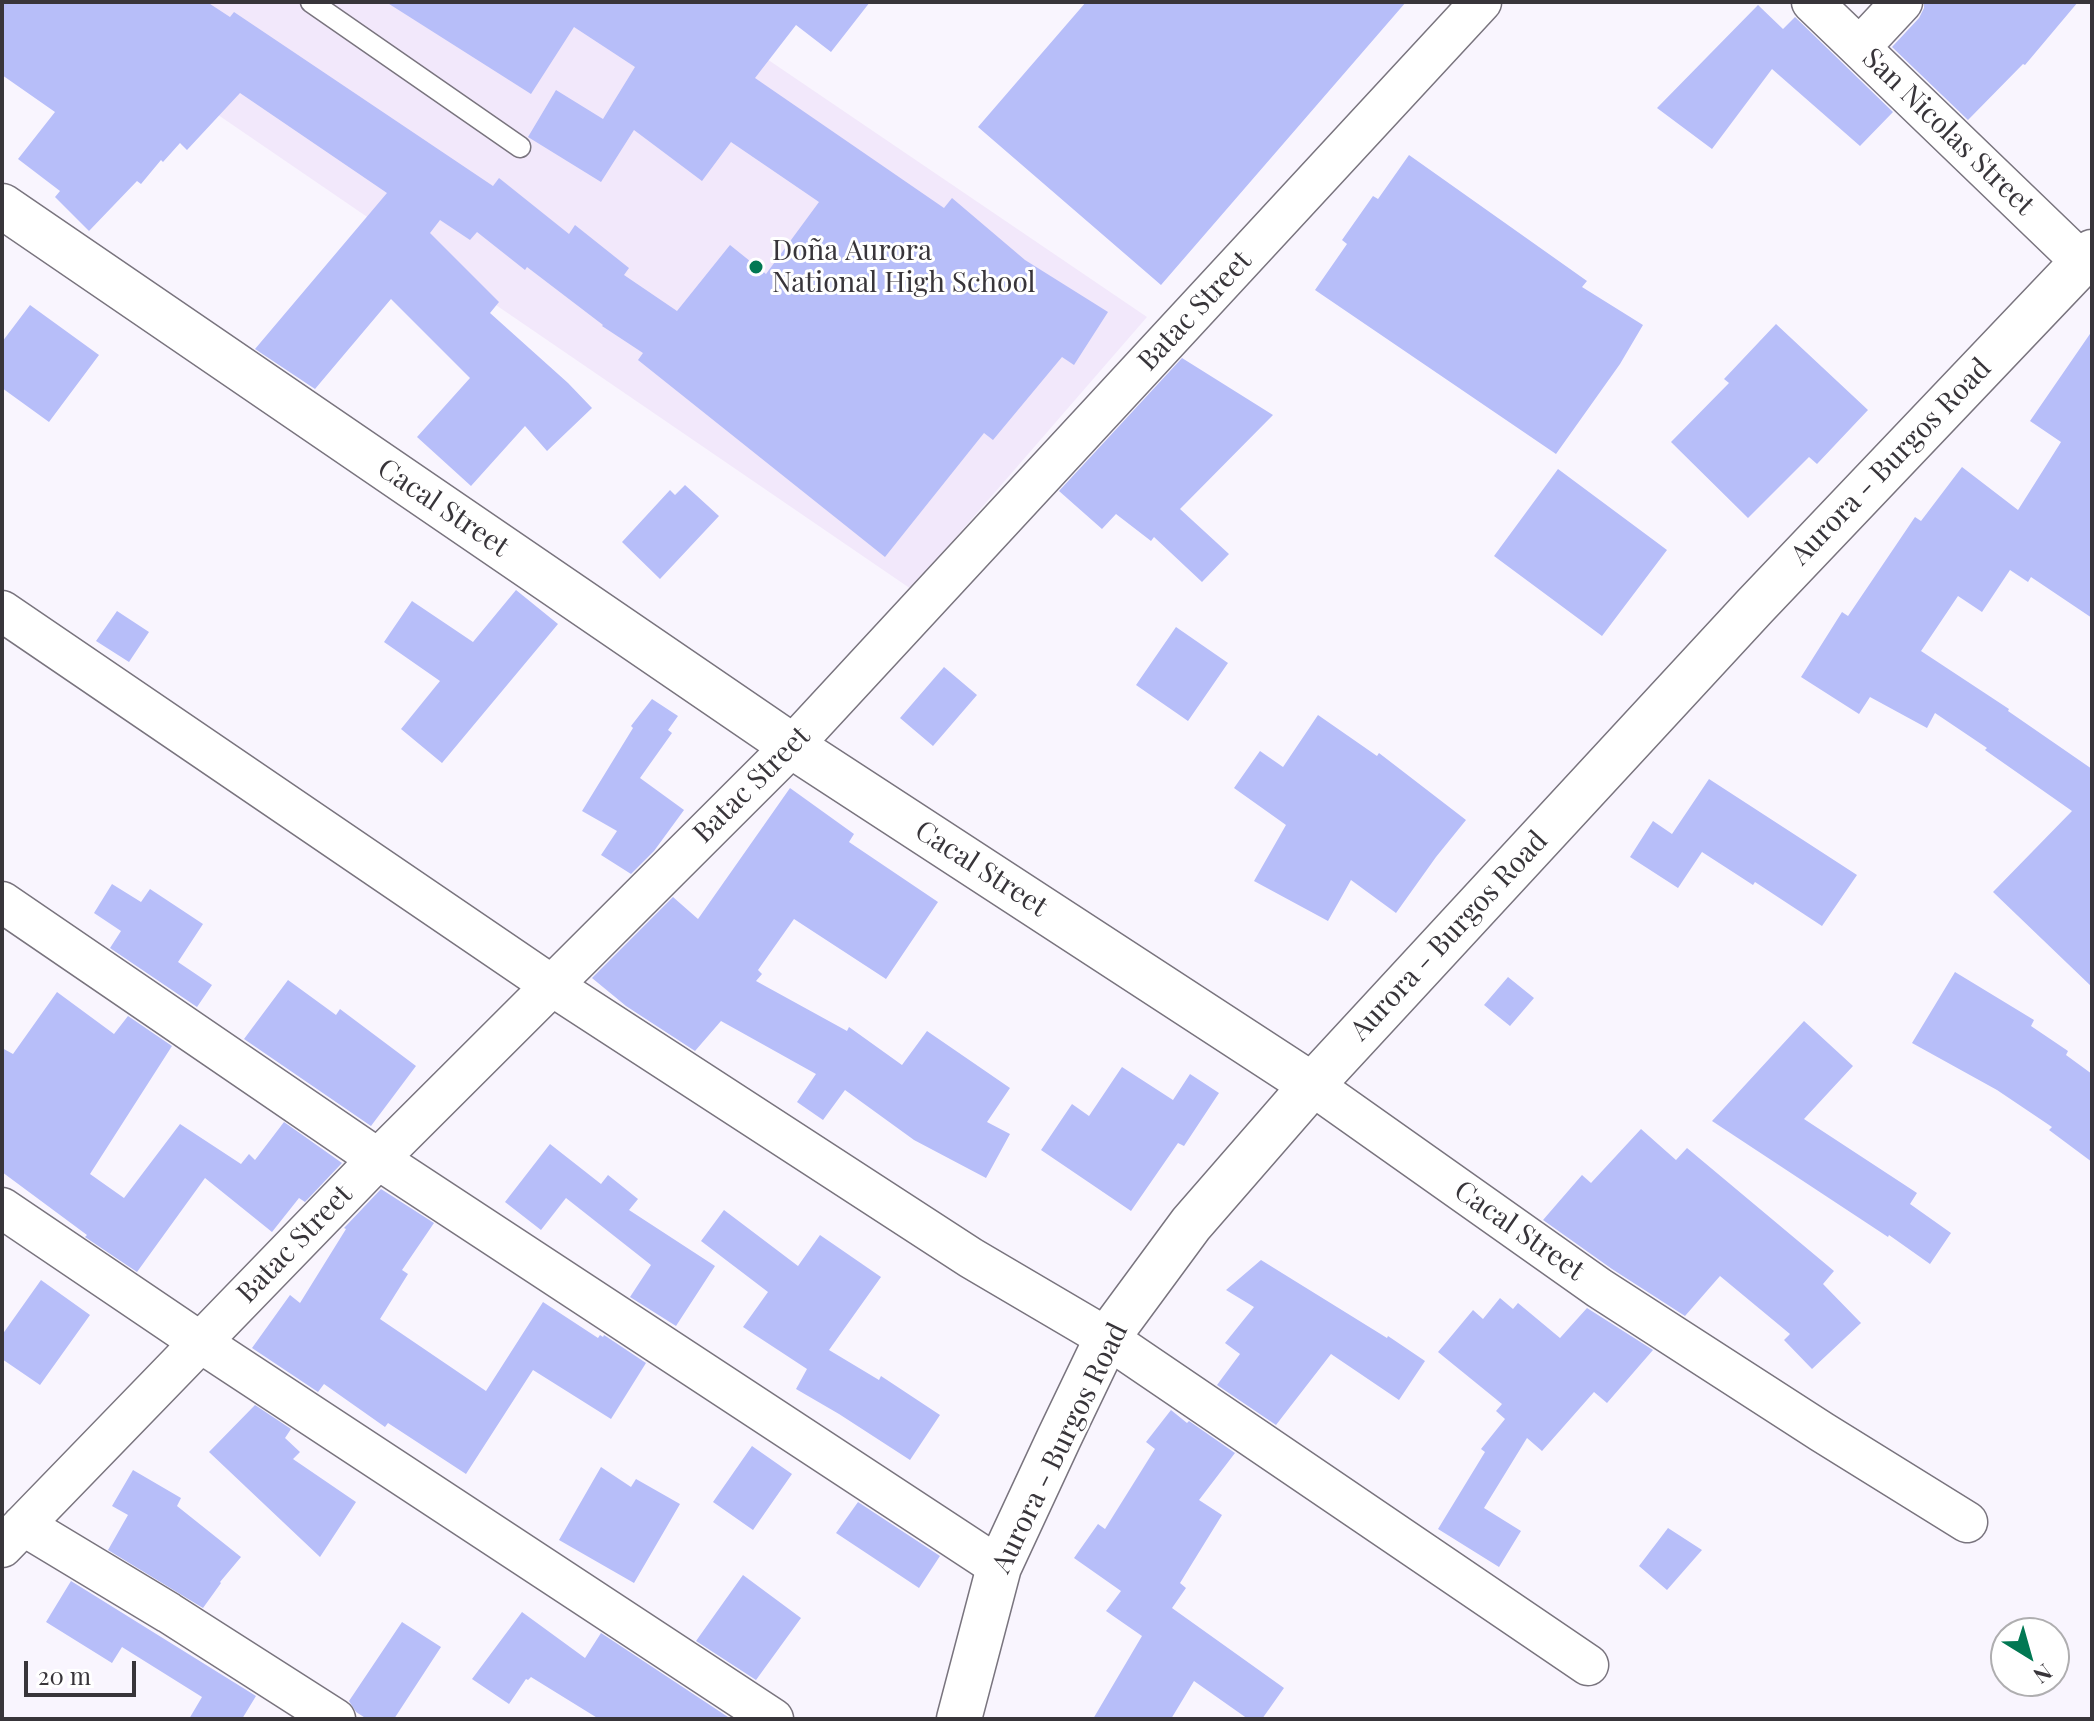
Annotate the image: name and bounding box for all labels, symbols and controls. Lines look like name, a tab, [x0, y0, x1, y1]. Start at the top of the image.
street label: San Nicolas Street	[1855, 42, 2041, 222]
place label: Doña Aurora National High School	[772, 234, 1035, 300]
street label: Batac Street	[1131, 244, 1259, 378]
marker: Doña Aurora National High School	[747, 258, 765, 276]
street label: Aurora - Burgos Road	[1784, 352, 1998, 572]
street label: Cacal Street	[371, 452, 515, 564]
street label: Batac Street	[687, 720, 817, 850]
street label: Cacal Street	[909, 814, 1053, 924]
street label: Aurora - Burgos Road	[1343, 824, 1555, 1048]
street label: Cacal Street	[1448, 1174, 1590, 1288]
street label: Batac Street	[230, 1178, 360, 1310]
street label: Aurora - Burgos Road	[985, 1318, 1135, 1578]
north arrow	[1990, 1617, 2070, 1697]
scale bar	[28, 1645, 140, 1695]
text: N	[2028, 1658, 2059, 1691]
text: 20 m	[38, 1659, 91, 1691]

